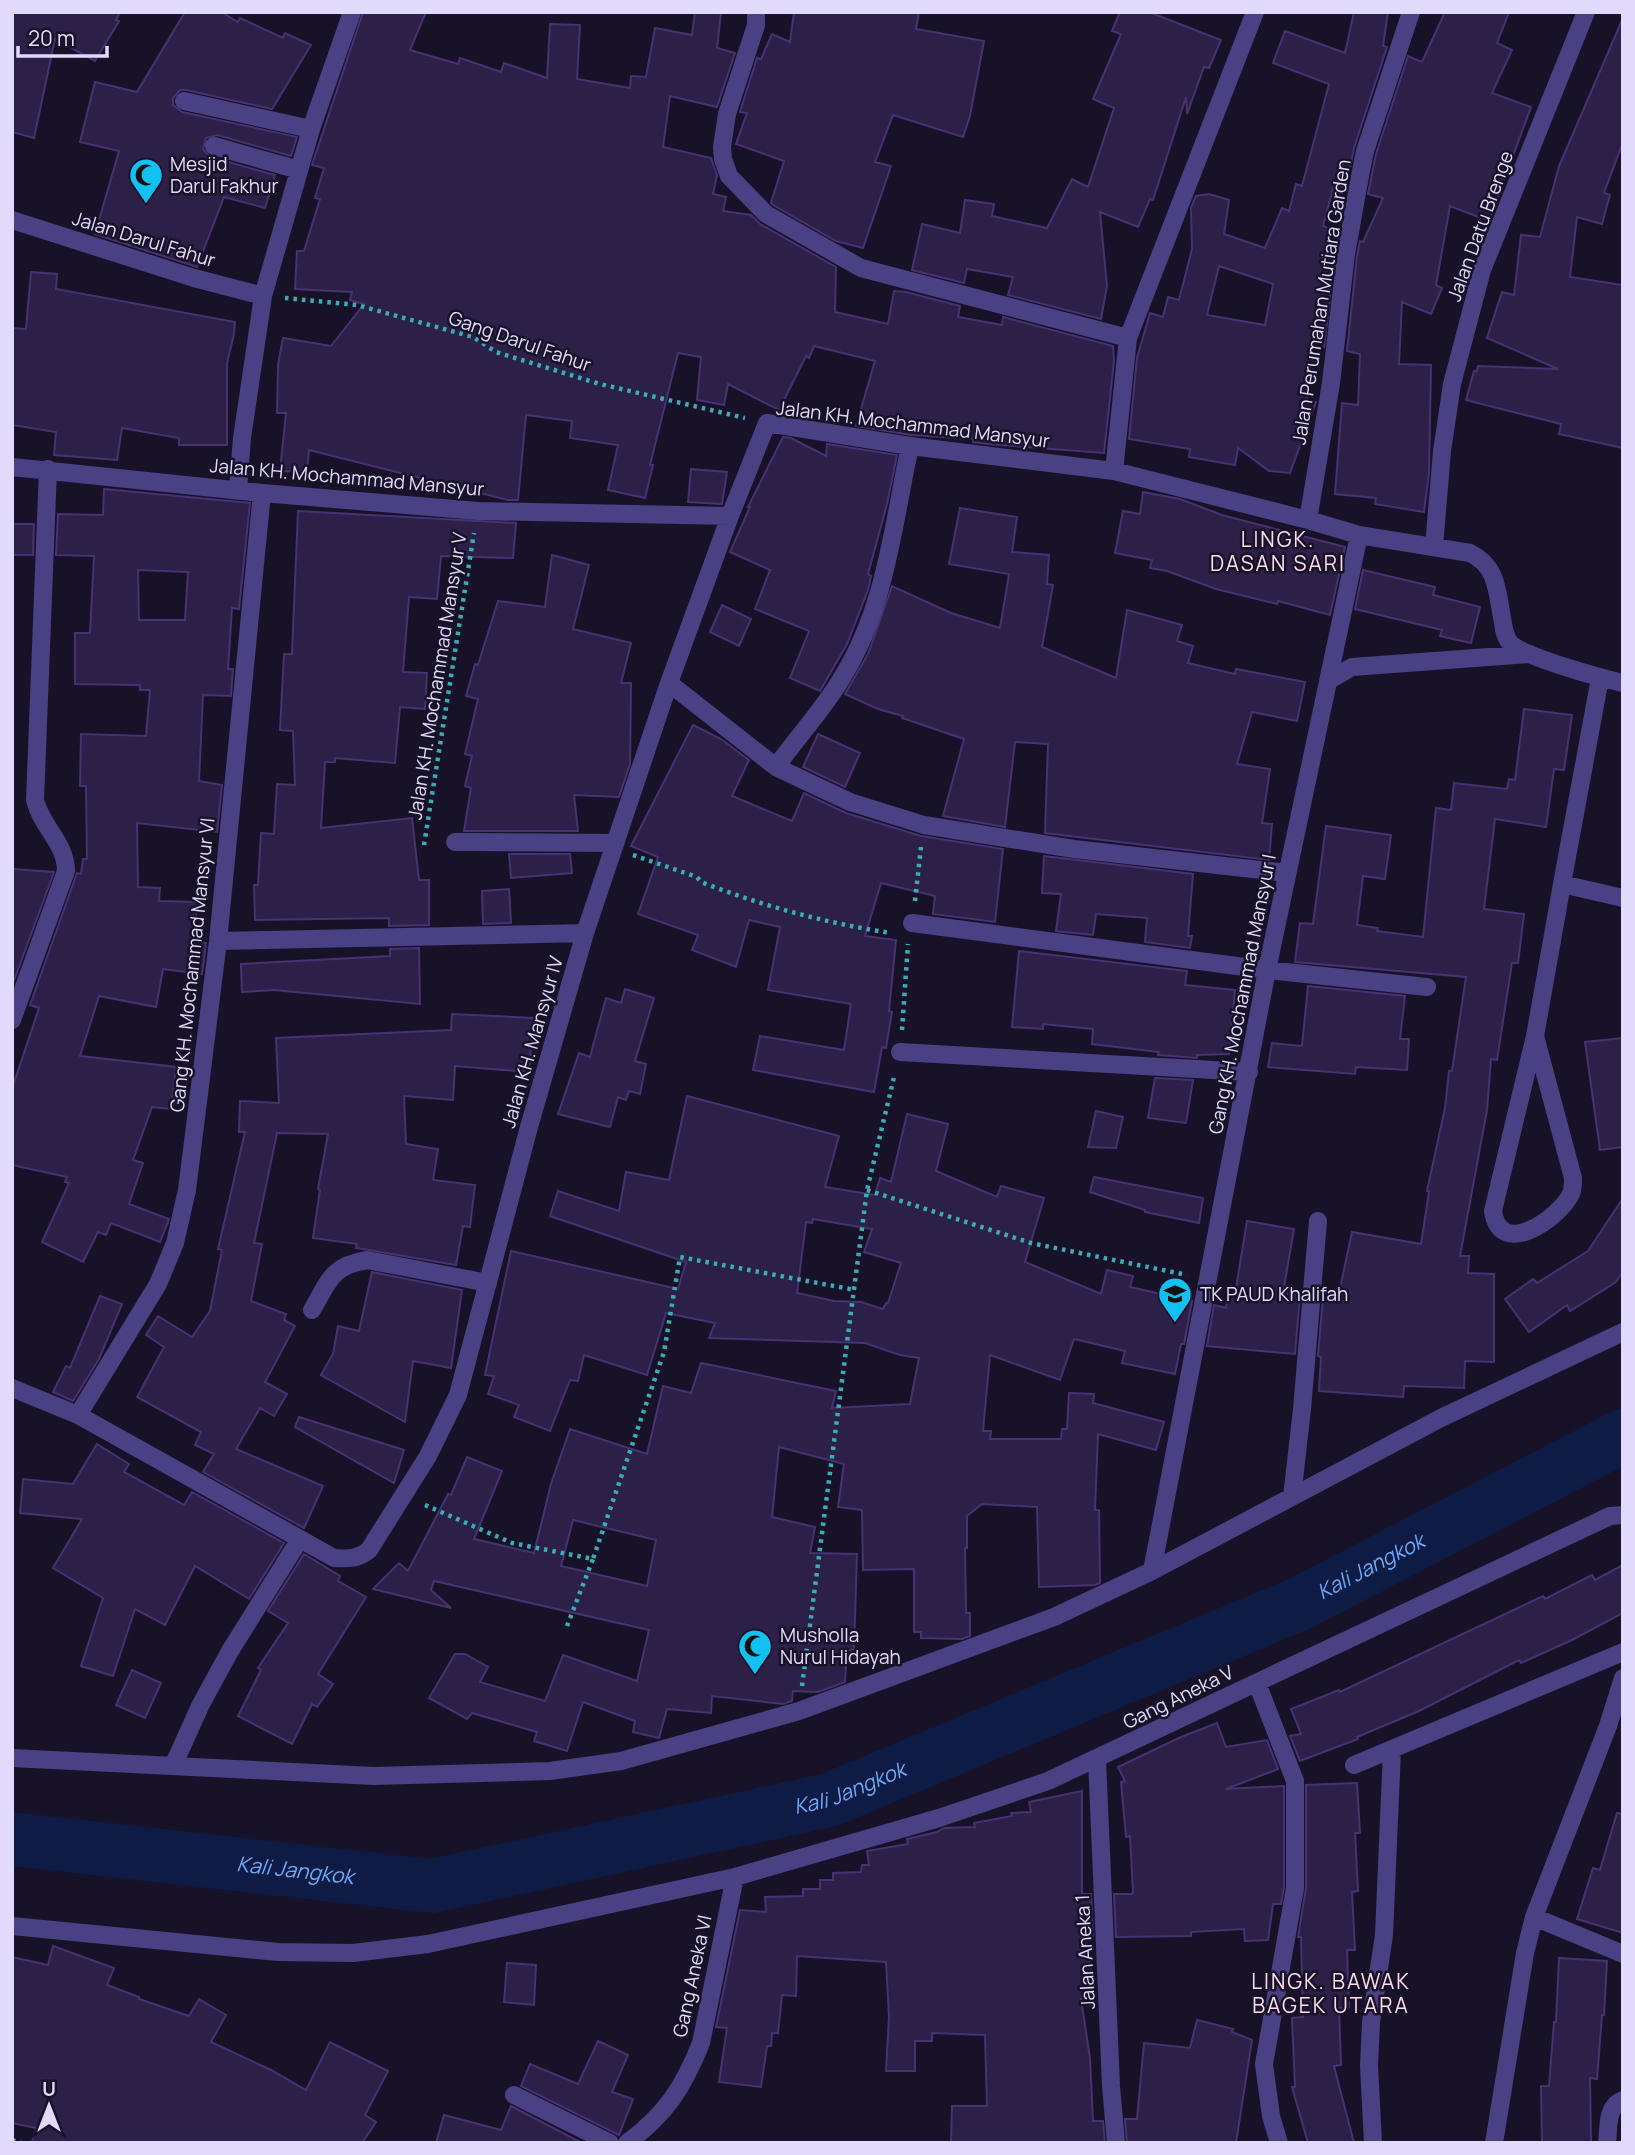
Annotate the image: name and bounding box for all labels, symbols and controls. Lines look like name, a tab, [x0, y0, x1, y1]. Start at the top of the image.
scale bar	[18, 14, 107, 58]
text: 20 m	[28, 24, 75, 52]
street label: Jalan Datu Brenge	[1441, 147, 1519, 305]
place label: Mesjid Darul Fakhur	[170, 151, 278, 199]
mosque icon: Mesjid Darul Fakhur	[127, 156, 165, 205]
street label: Jalan Perumahan Mutiara Garden	[1286, 158, 1356, 446]
street label: Jalan Darul Fahur	[69, 205, 219, 273]
street label: Gang Darul Fahur	[445, 304, 595, 378]
street label: Jalan KH. Mochammad Mansyur	[775, 394, 1051, 454]
street label: Jalan KH. Mochammad Mansyur	[209, 452, 485, 502]
district label: LINGK. DASAN SARI	[1210, 525, 1346, 577]
street label: Jalan KH. Mochammad Mansyur V	[401, 530, 473, 822]
street label: Gang KH. Mochammad Mansyur VI	[164, 817, 220, 1113]
street label: Gang KH. Mochammad Mansyur I	[1202, 852, 1282, 1136]
street label: Jalan KH. Mansyur IV	[495, 953, 569, 1131]
school or university icon: TK PAUD Khalifah	[1156, 1275, 1194, 1324]
place label: TK PAUD Khalifah	[1200, 1281, 1348, 1307]
water label: Kali Jangkok	[1312, 1525, 1431, 1605]
place label: Musholla Nurul Hidayah	[780, 1622, 901, 1670]
mosque icon: Musholla Nurul Hidayah	[736, 1627, 774, 1676]
street label: Gang Aneka V	[1118, 1659, 1238, 1735]
water label: Kali Jangkok	[791, 1754, 912, 1820]
water label: Kali Jangkok	[235, 1849, 358, 1890]
street label: Jalan Aneka 1	[1069, 1894, 1101, 2010]
street label: Gang Aneka VI	[666, 1912, 718, 2040]
district label: LINGK. BAWAK BAGEK UTARA	[1251, 1967, 1411, 2019]
north arrow	[14, 2071, 84, 2141]
text: U	[42, 2076, 56, 2102]

